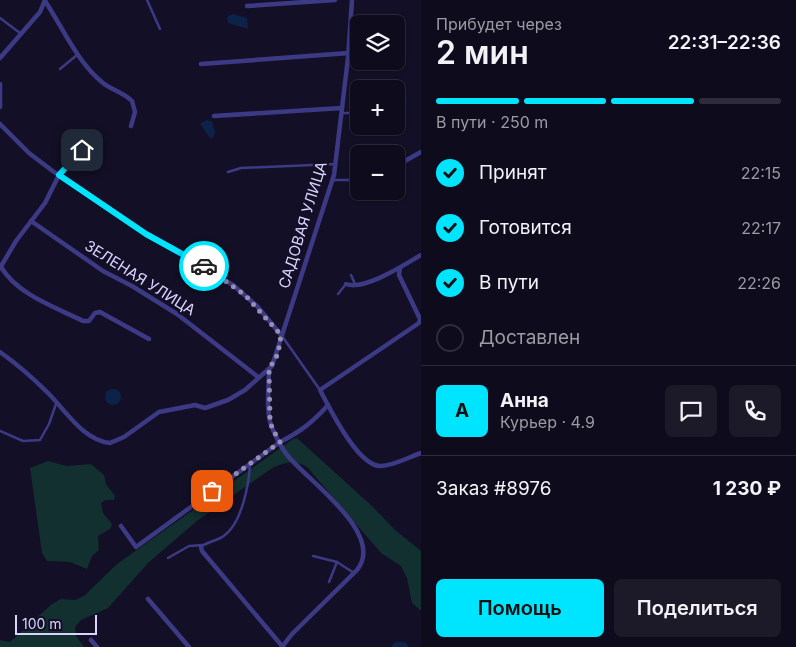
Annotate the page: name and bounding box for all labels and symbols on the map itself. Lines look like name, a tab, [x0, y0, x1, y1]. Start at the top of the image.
pin	[61, 129, 103, 171]
street label: САДОВАЯ УЛИЦА	[274, 159, 331, 291]
street label: ЗЕЛЕНАЯ УЛИЦА	[81, 236, 199, 319]
courier	[179, 241, 229, 291]
pin	[191, 470, 233, 512]
scale bar	[15, 612, 98, 635]

